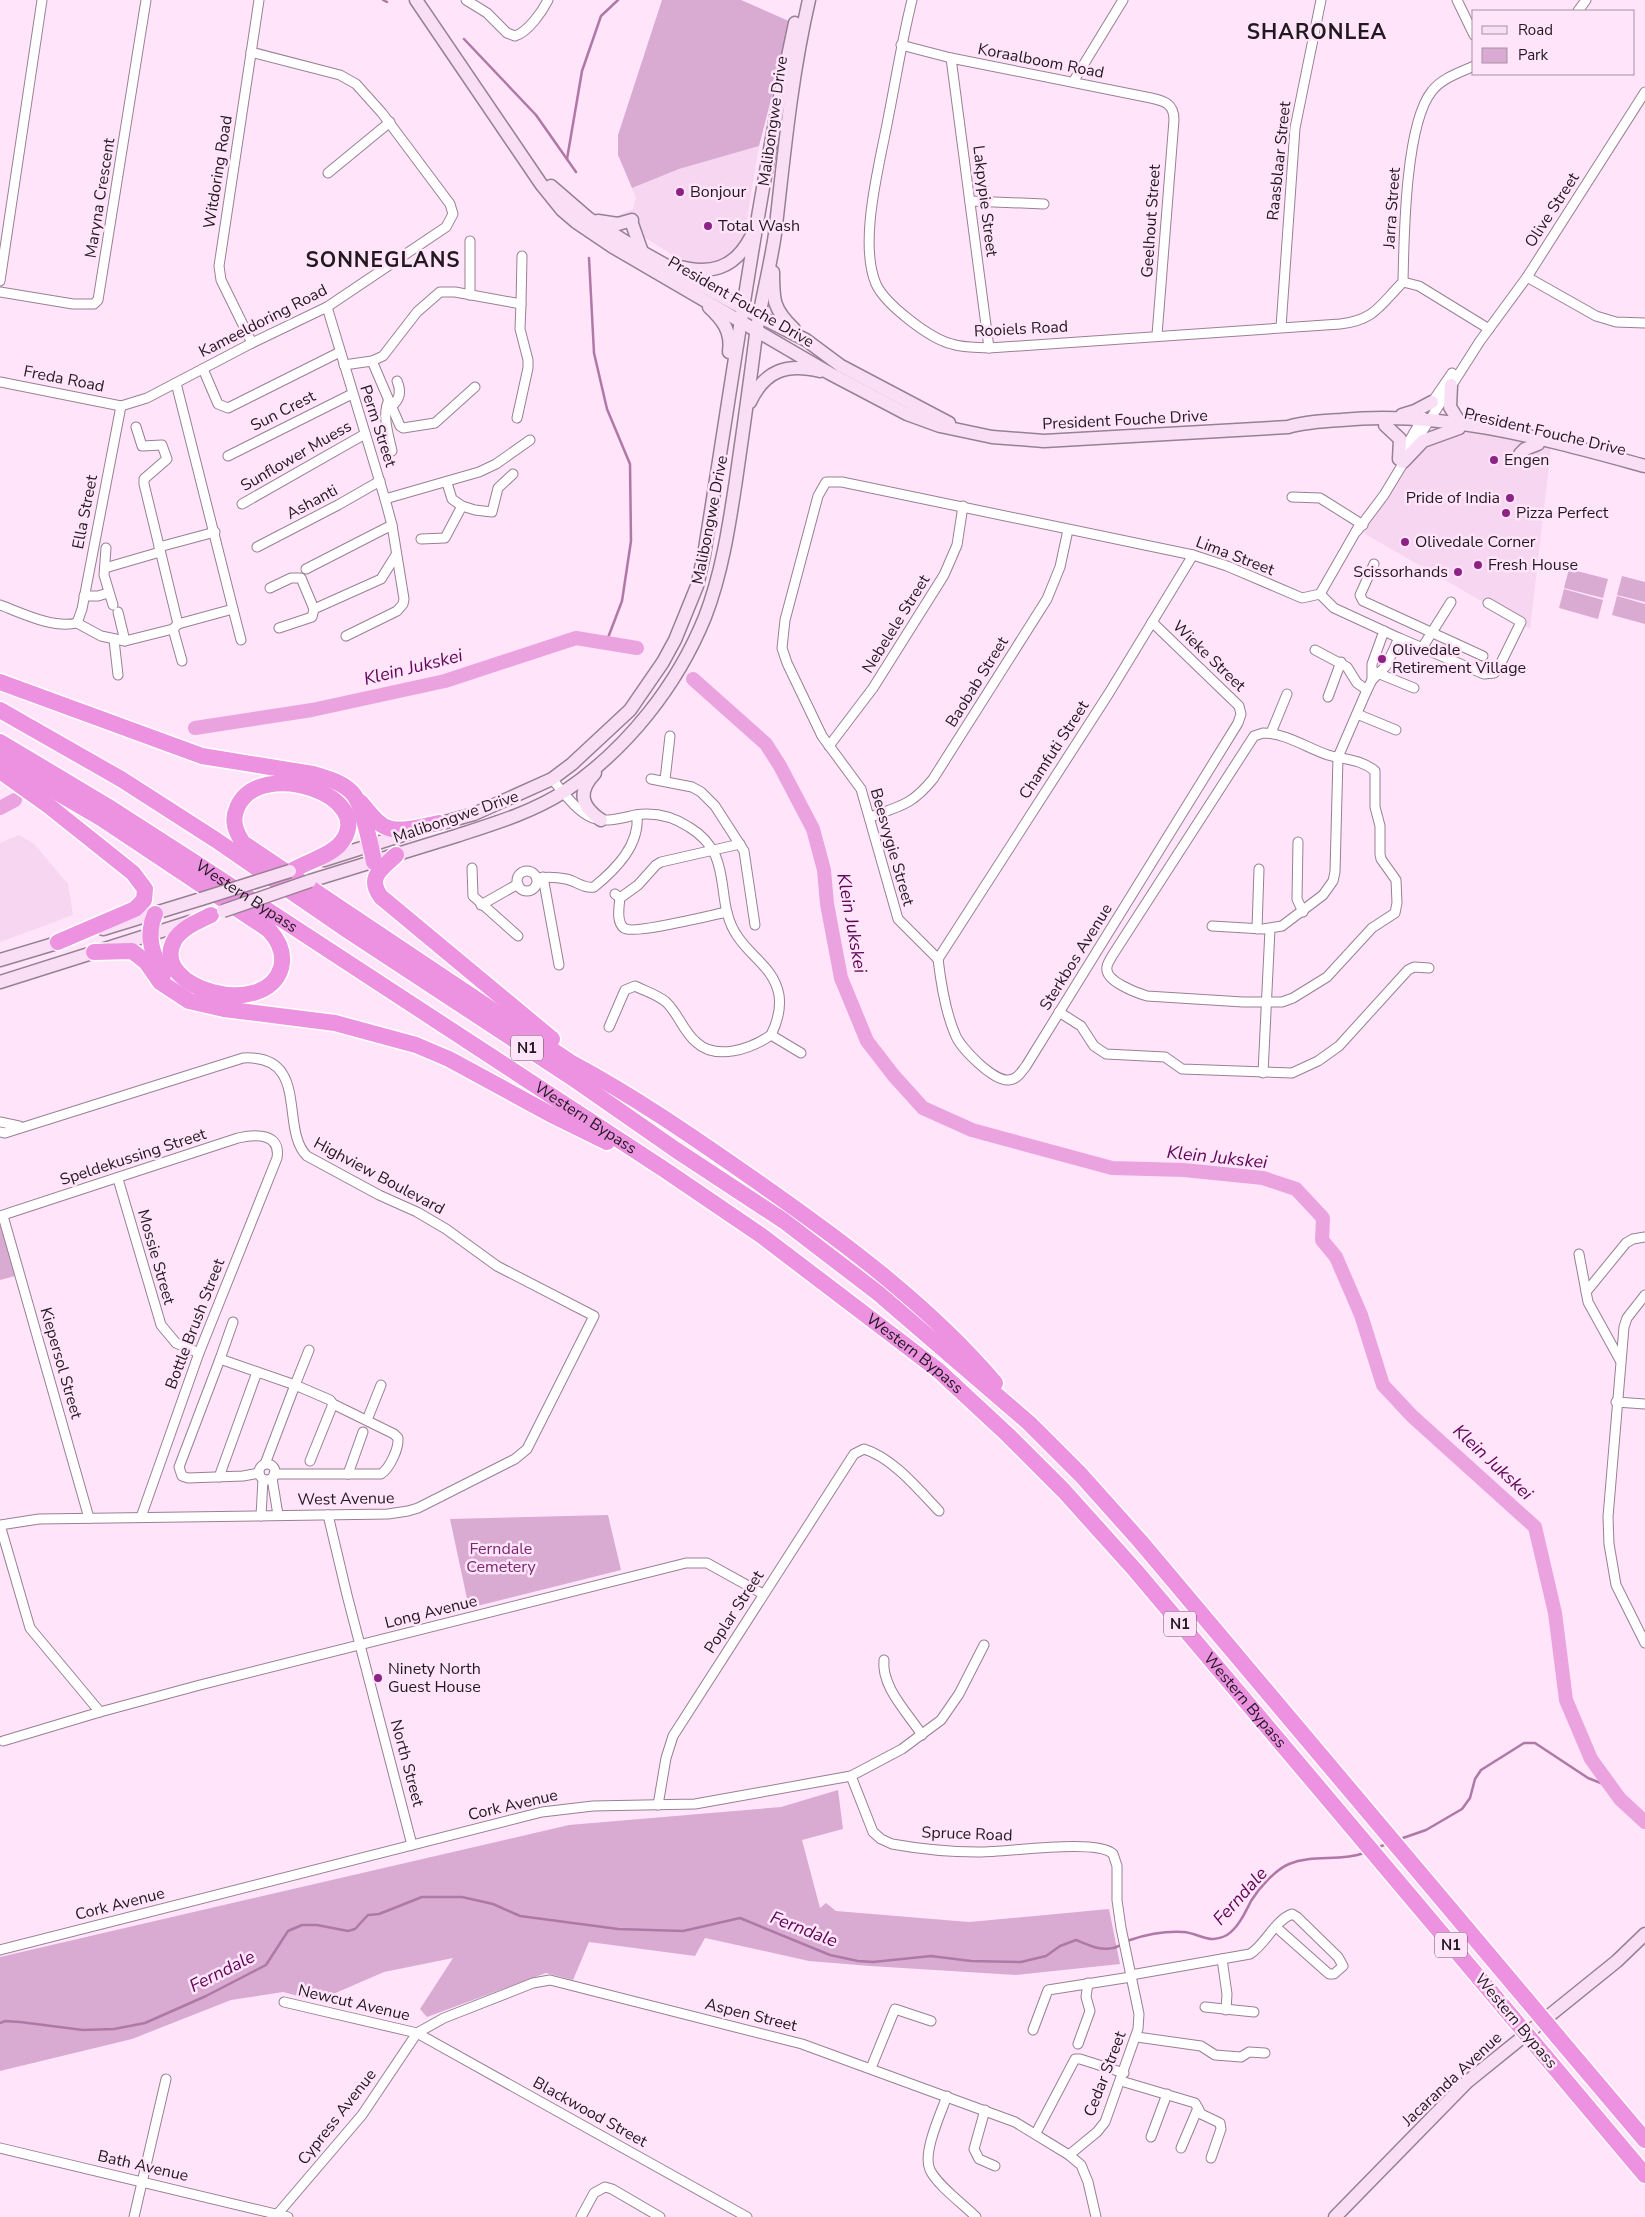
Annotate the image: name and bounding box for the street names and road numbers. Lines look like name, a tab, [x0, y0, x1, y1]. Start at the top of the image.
street label: Koraalboom Road	[976, 38, 1106, 84]
street label: Malibongwe Drive	[753, 54, 793, 188]
street label: Raasblaar Street	[1262, 100, 1296, 222]
street label: Witdoring Road	[198, 114, 238, 230]
street label: Maryna Crescent	[80, 136, 120, 260]
street label: Lakpypie Street	[967, 144, 1003, 258]
street label: Geelhout Street	[1136, 163, 1166, 278]
street label: Jarra Street	[1378, 166, 1406, 250]
street label: Olive Street	[1520, 168, 1585, 252]
street label: President Fouche Drive	[664, 251, 818, 353]
street label: Kameeldoring Road	[195, 279, 331, 363]
street label: Rooiels Road	[973, 316, 1069, 342]
street label: Freda Road	[22, 360, 106, 398]
street label: Perm Street	[354, 382, 402, 470]
street label: Sun Crest	[247, 385, 320, 437]
street label: President Fouche Drive	[1462, 403, 1628, 461]
street label: President Fouche Drive	[1042, 405, 1208, 435]
street label: Sunflower Muess	[236, 415, 356, 497]
street label: Malibongwe Drive	[687, 453, 733, 587]
street label: Ella Street	[67, 473, 103, 551]
street label: Ashanti	[282, 479, 342, 525]
street label: Lima Street	[1193, 531, 1278, 581]
street label: Nebelele Street	[857, 570, 935, 677]
street label: Wieke Street	[1168, 615, 1251, 697]
street label: Baobab Street	[940, 632, 1014, 732]
street label: Chamfuti Street	[1014, 696, 1094, 804]
street label: Malibongwe Drive	[390, 785, 522, 849]
street label: Beesvygie Street	[865, 786, 919, 909]
street label: Western Bypass	[191, 855, 302, 938]
street label: Sterkbos Avenue	[1034, 899, 1118, 1015]
road number: N1	[511, 1036, 543, 1060]
street label: Western Bypass	[530, 1077, 641, 1160]
street label: Speldekussing Street	[57, 1123, 209, 1191]
street label: Highview Boulevard	[310, 1132, 448, 1220]
street label: Mossie Street	[132, 1207, 180, 1307]
street label: Bottle Brush Street	[160, 1255, 230, 1392]
street label: Kiepersol Street	[35, 1305, 88, 1422]
street label: Western Bypass	[862, 1308, 968, 1399]
street label: West Avenue	[297, 1487, 395, 1511]
street label: Poplar Street	[699, 1566, 769, 1658]
street label: Long Avenue	[382, 1590, 480, 1634]
road number: N1	[1164, 1612, 1196, 1636]
street label: Western Bypass	[1199, 1648, 1291, 1753]
street label: North Street	[385, 1717, 429, 1809]
street label: Cork Avenue	[466, 1784, 560, 1826]
street label: Spruce Road	[921, 1821, 1013, 1847]
street label: Cork Avenue	[73, 1882, 167, 1926]
road number: N1	[1435, 1932, 1467, 1958]
street label: Western Bypass	[1470, 1969, 1562, 2073]
street label: Newcut Avenue	[296, 1979, 412, 2027]
street label: Aspen Street	[703, 1993, 800, 2037]
street label: Jacaranda Avenue	[1397, 2027, 1507, 2132]
street label: Cedar Street	[1079, 2028, 1132, 2120]
street label: Cypress Avenue	[293, 2064, 381, 2170]
street label: Blackwood Street	[529, 2071, 651, 2153]
street label: Bath Avenue	[95, 2145, 191, 2187]

